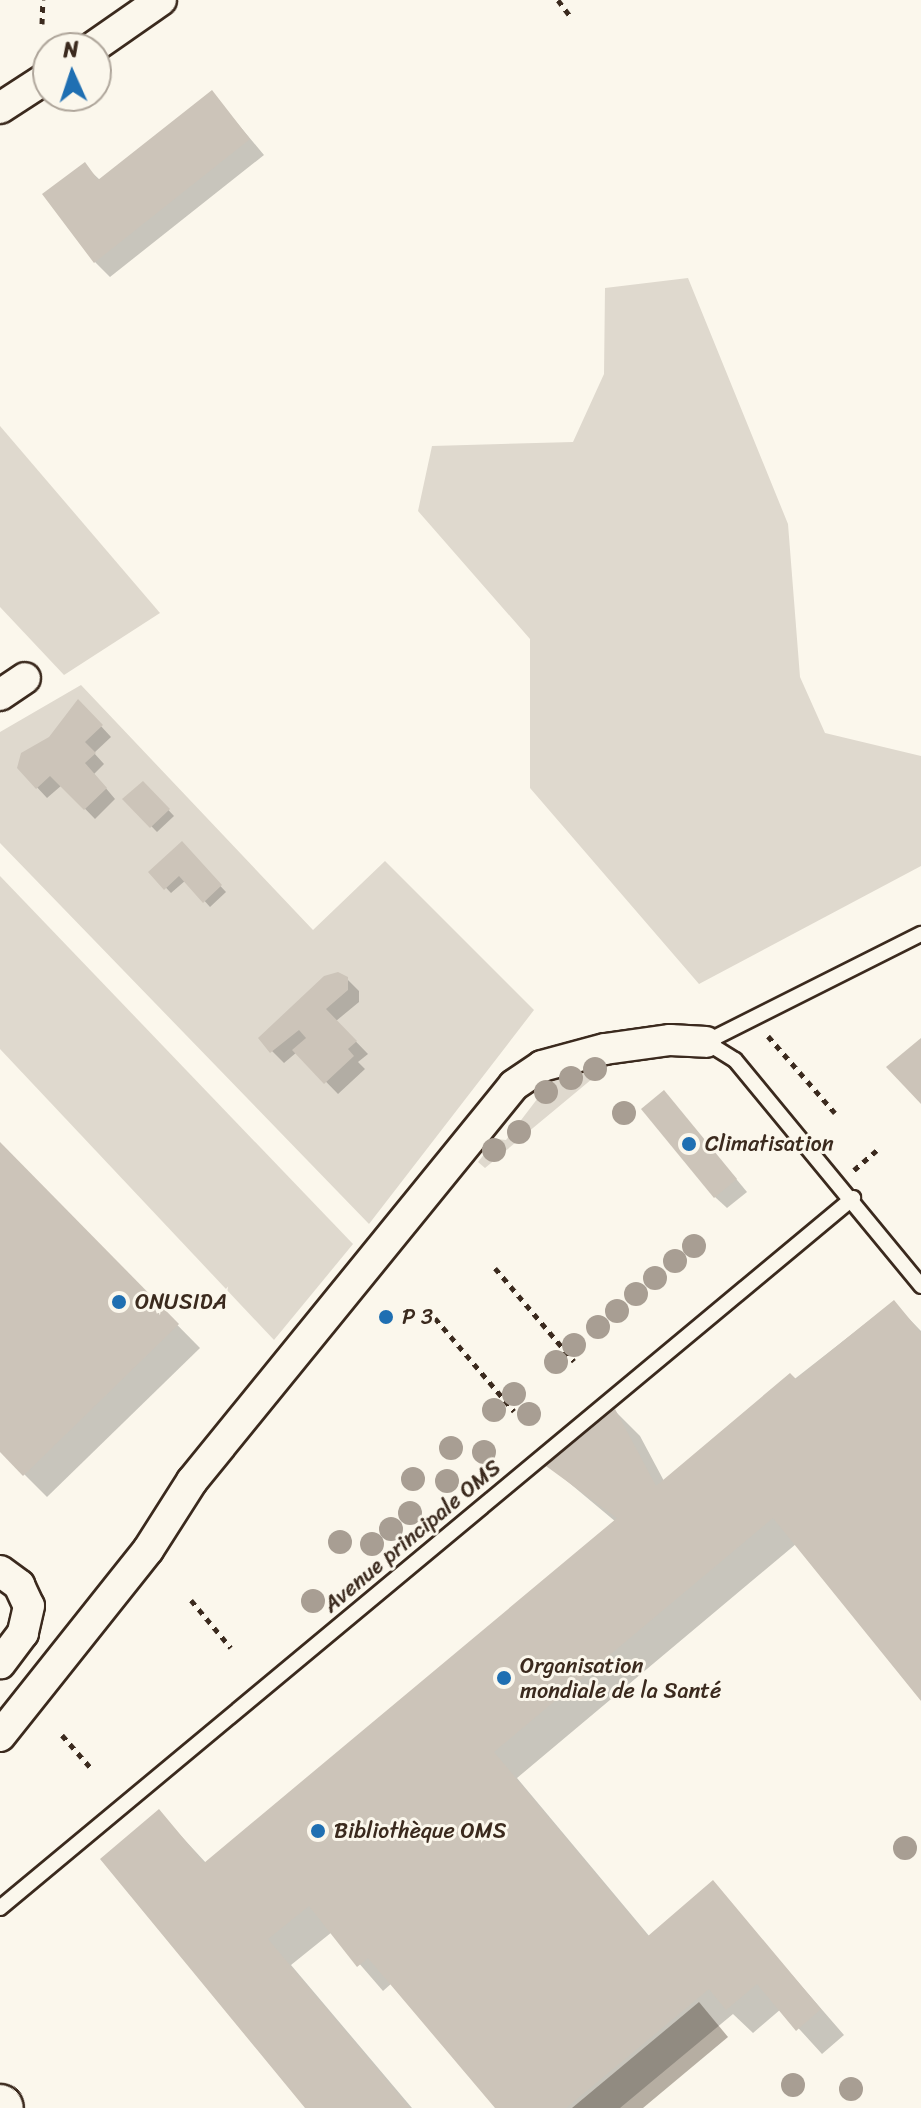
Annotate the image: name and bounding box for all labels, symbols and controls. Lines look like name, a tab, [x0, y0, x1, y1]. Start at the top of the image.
text: N	[62, 30, 79, 69]
north arrow	[32, 32, 112, 112]
place label: Climatisation	[705, 1131, 834, 1157]
marker: Climatisation	[680, 1135, 698, 1153]
place label: ONUSIDA	[135, 1289, 227, 1315]
marker: ONUSIDA	[110, 1293, 128, 1311]
place label: P 3	[402, 1304, 433, 1330]
marker: P 3	[377, 1308, 395, 1326]
street label: Avenue principale OMS	[318, 1454, 506, 1618]
place label: Organisation mondiale de la Santé	[520, 1652, 721, 1704]
marker: Organisation mondiale de la Santé	[495, 1669, 513, 1687]
place label: Bibliothèque OMS	[334, 1818, 507, 1844]
marker: Bibliothèque OMS	[309, 1822, 327, 1840]

